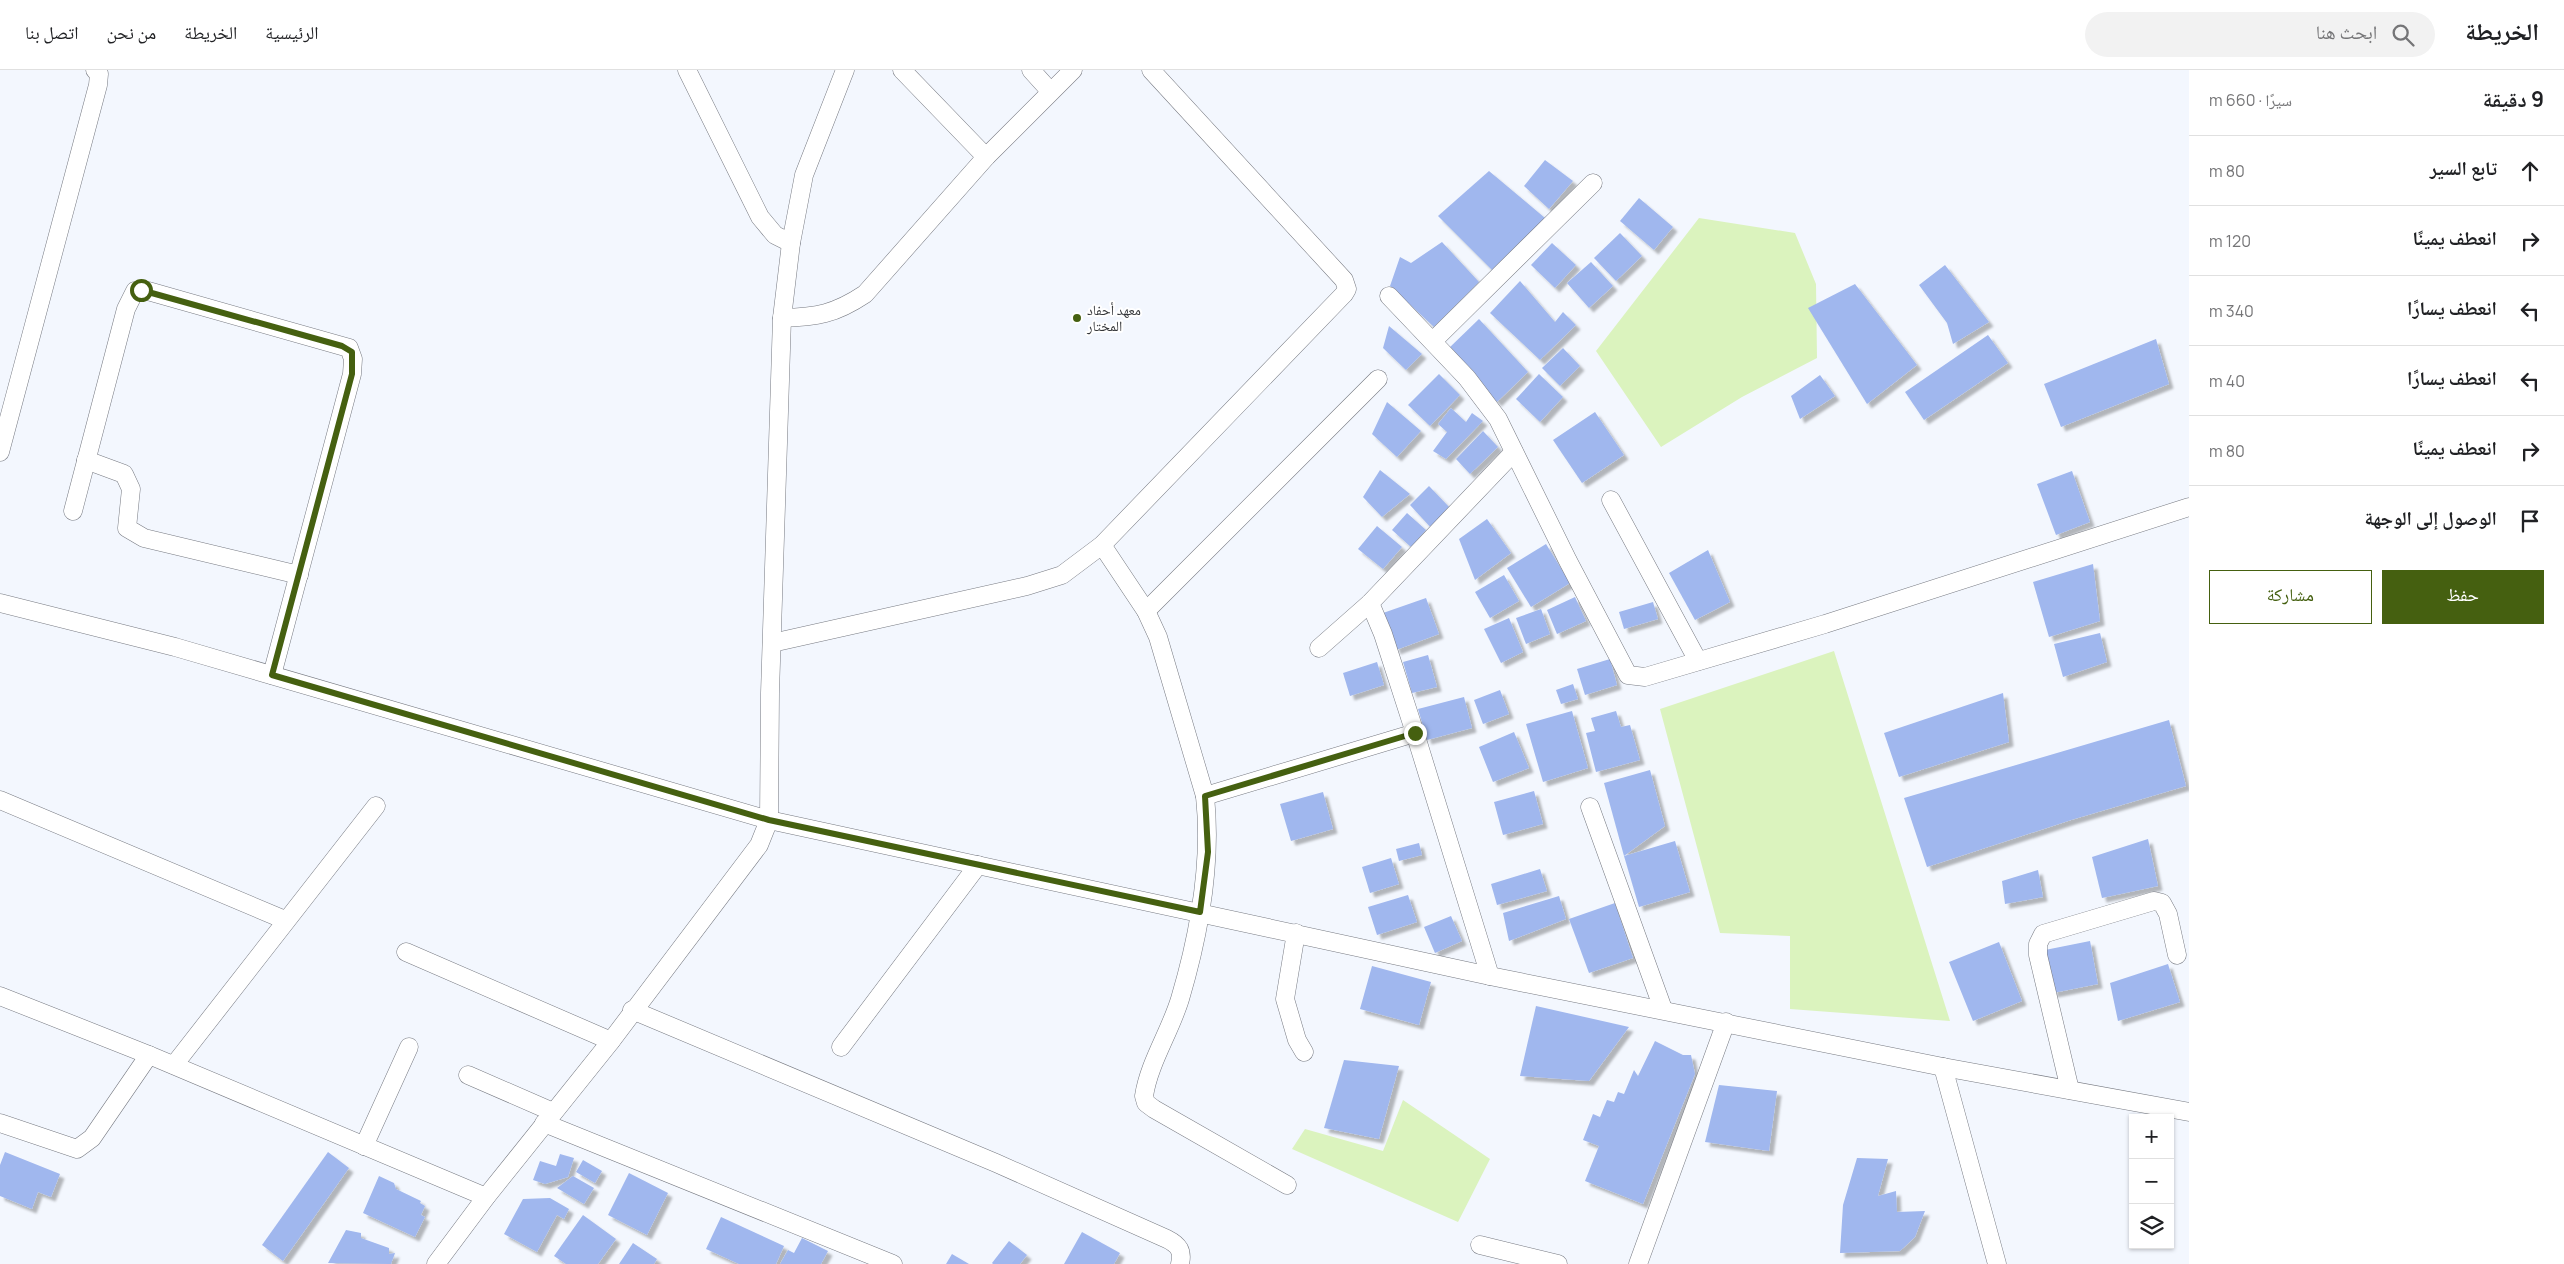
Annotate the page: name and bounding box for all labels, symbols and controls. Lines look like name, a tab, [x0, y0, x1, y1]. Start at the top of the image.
search box	[2085, 12, 2435, 57]
text: الخريطة	[2465, 14, 2539, 47]
text: ابحث هنا	[2316, 19, 2377, 45]
text: اتصل بنا	[25, 20, 78, 44]
text: من نحن	[106, 20, 156, 44]
text: الخريطة	[184, 20, 237, 44]
text: الرئيسية	[265, 20, 319, 44]
icon: search	[2389, 21, 2417, 49]
text: 9 دقيقة	[2483, 85, 2544, 113]
text: سيرًا · 660 m	[2209, 89, 2292, 111]
text: تابع السير	[2430, 155, 2497, 181]
icon: ahead	[2516, 157, 2544, 185]
text: 80 m	[2209, 160, 2245, 182]
text: انعطف يمينًا	[2413, 225, 2497, 251]
icon: right	[2516, 227, 2544, 255]
text: 120 m	[2209, 230, 2251, 252]
route start	[130, 279, 153, 302]
text: انعطف يسارًا	[2407, 295, 2497, 321]
icon: left	[2516, 297, 2544, 325]
place label: معهد أحفاد المختار	[1086, 300, 1141, 335]
text: 340 m	[2209, 300, 2254, 322]
marker: معهد أحفاد المختار	[1071, 312, 1083, 324]
text: انعطف يسارًا	[2407, 365, 2497, 391]
icon: left	[2516, 367, 2544, 395]
text: 40 m	[2209, 370, 2245, 392]
text: انعطف يمينًا	[2413, 435, 2497, 461]
icon: right	[2516, 437, 2544, 465]
text: 80 m	[2209, 440, 2245, 462]
text: الوصول إلى الوجهة	[2364, 505, 2497, 531]
icon: arrive	[2516, 507, 2544, 535]
button: مشاركة	[2209, 570, 2372, 624]
button: حفظ	[2382, 570, 2544, 624]
route end	[1404, 722, 1427, 745]
map controls	[2129, 1114, 2174, 1249]
button: +	[2129, 1114, 2174, 1159]
button: −	[2129, 1159, 2174, 1204]
button: layers	[2129, 1204, 2174, 1249]

